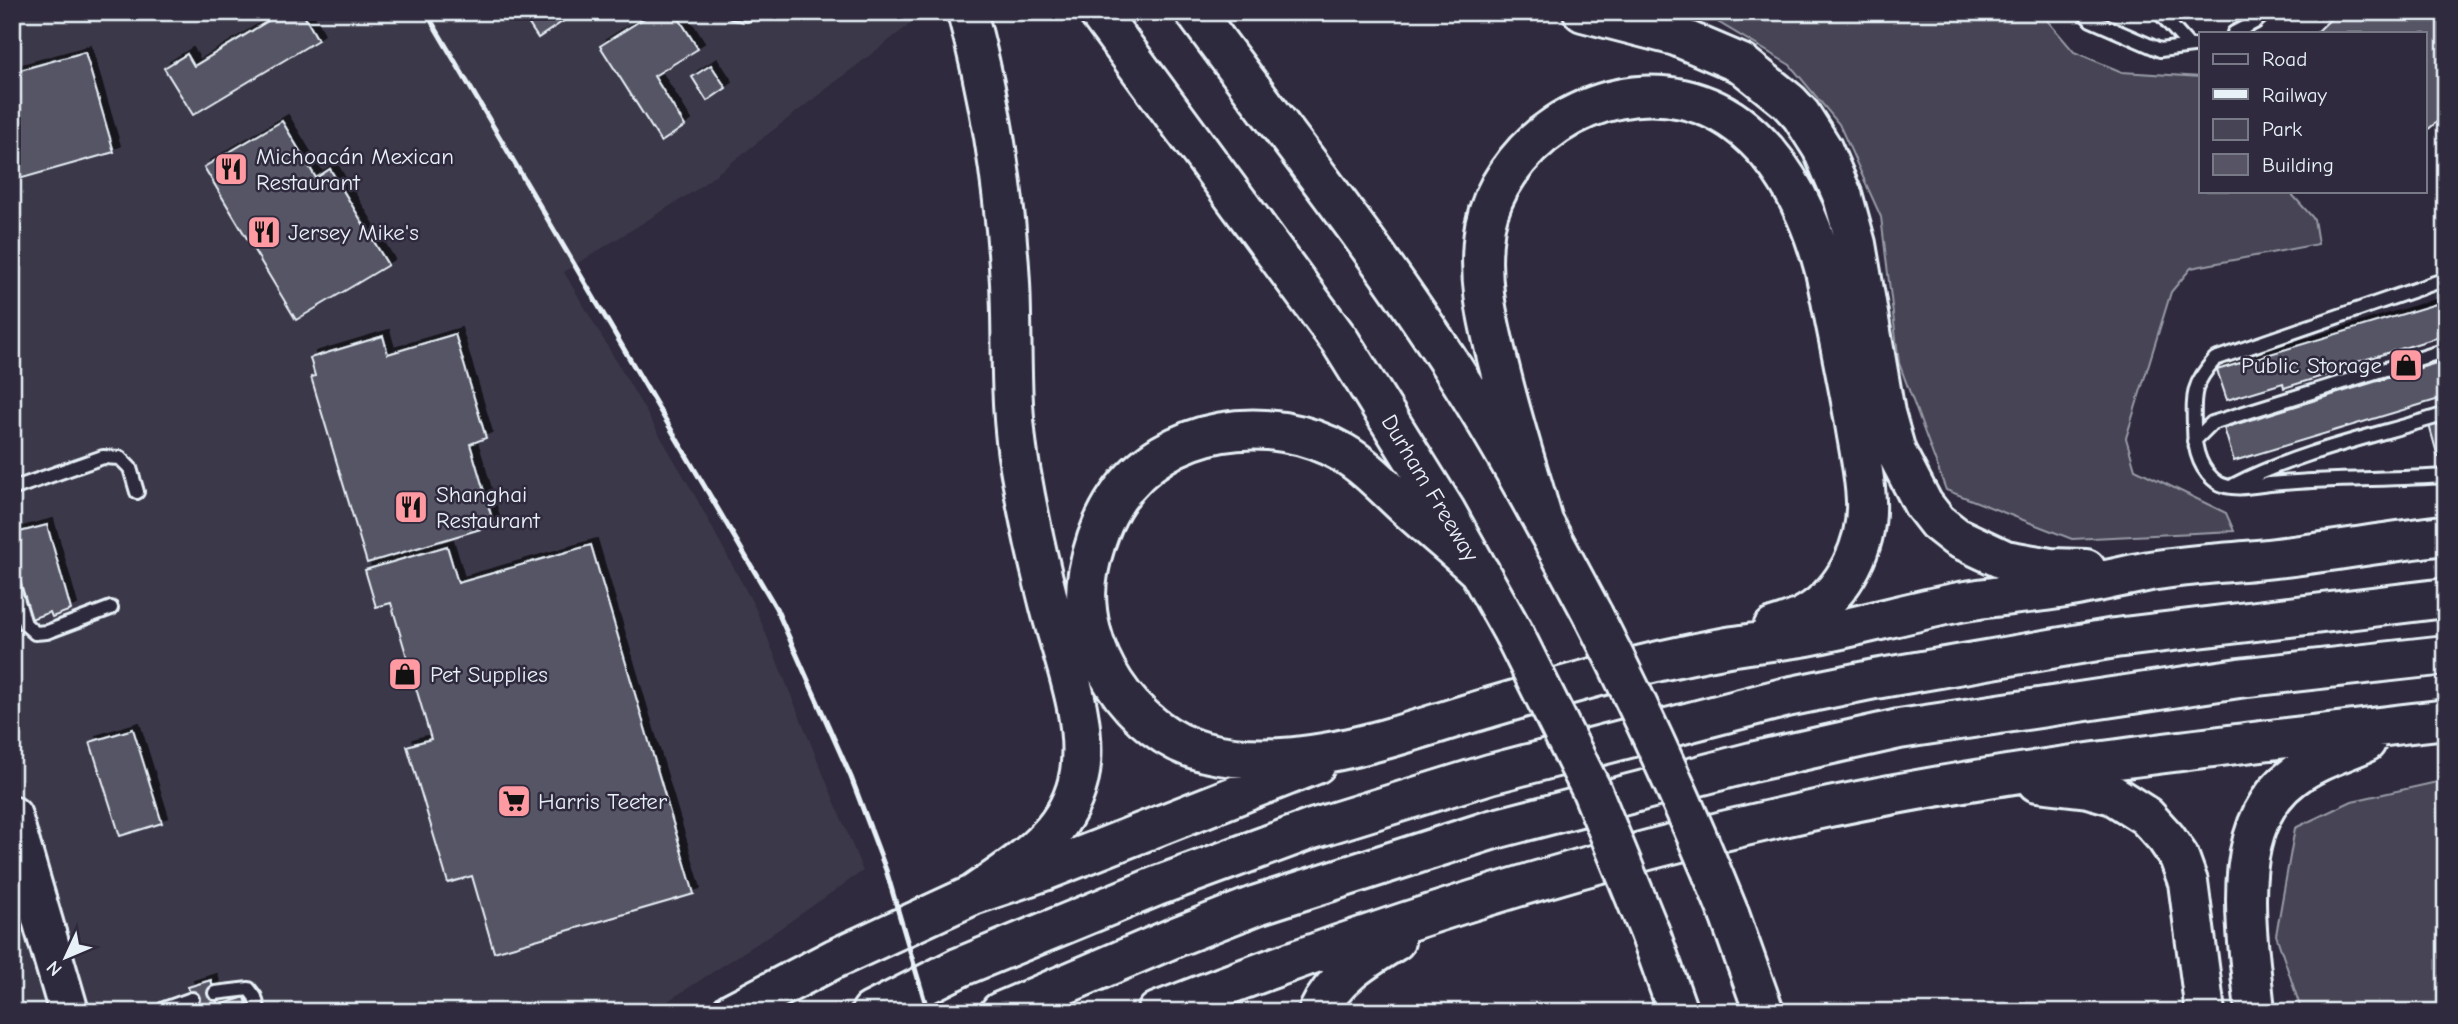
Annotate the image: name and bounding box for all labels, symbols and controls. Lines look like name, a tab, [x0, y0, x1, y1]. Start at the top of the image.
legend	[2199, 32, 2426, 192]
text: Road	[2262, 47, 2307, 71]
text: Railway	[2262, 83, 2327, 107]
text: Park	[2262, 117, 2302, 141]
place label: Michoacán Mexican Restaurant	[256, 143, 454, 196]
restaurant icon: Michoacán Mexican Restaurant	[212, 150, 250, 188]
text: Building	[2262, 153, 2334, 177]
restaurant icon: Jersey Mike's	[245, 213, 283, 251]
place label: Jersey Mike's	[288, 219, 419, 246]
shop icon: Public Storage	[2387, 346, 2425, 384]
place label: Public Storage	[2241, 352, 2382, 379]
street label: Durham Freeway	[1375, 410, 1485, 567]
place label: Shanghai Restaurant	[436, 481, 541, 534]
restaurant icon: Shanghai Restaurant	[392, 488, 430, 526]
shop icon: Pet Supplies	[386, 655, 424, 693]
place label: Pet Supplies	[430, 661, 548, 688]
supermarket icon: Harris Teeter	[495, 782, 533, 820]
place label: Harris Teeter	[538, 788, 668, 815]
north arrow	[32, 922, 102, 992]
text: N	[42, 956, 67, 980]

